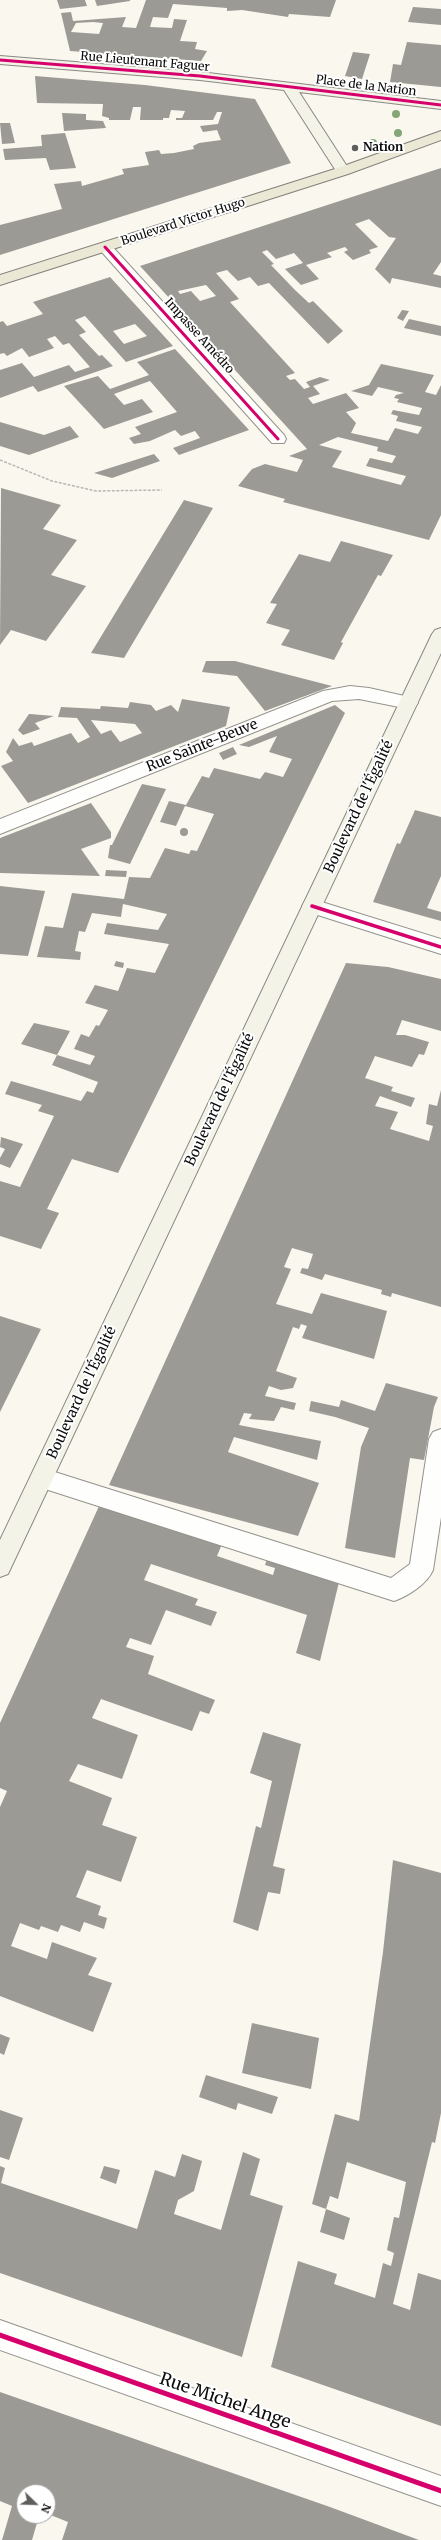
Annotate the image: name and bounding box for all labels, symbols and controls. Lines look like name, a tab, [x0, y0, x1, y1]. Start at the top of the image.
street label: Rue Lieutenant Faguer	[80, 49, 210, 75]
street label: Place de la Nation	[315, 73, 417, 99]
place label: Nation	[363, 141, 403, 155]
marker: Nation	[350, 143, 360, 153]
street label: Boulevard Victor Hugo	[119, 195, 247, 249]
street label: Impasse Amédro	[161, 295, 237, 377]
street label: Rue Sainte-Beuve	[144, 716, 260, 776]
street label: Boulevard de l'Égalité	[321, 738, 397, 876]
street label: Boulevard de l'Égalité	[182, 1031, 258, 1169]
street label: Boulevard de l'Égalité	[44, 1324, 120, 1462]
street label: Rue Michel Ange	[157, 2369, 293, 2433]
north arrow	[16, 2484, 56, 2524]
text: N	[38, 2502, 54, 2515]

